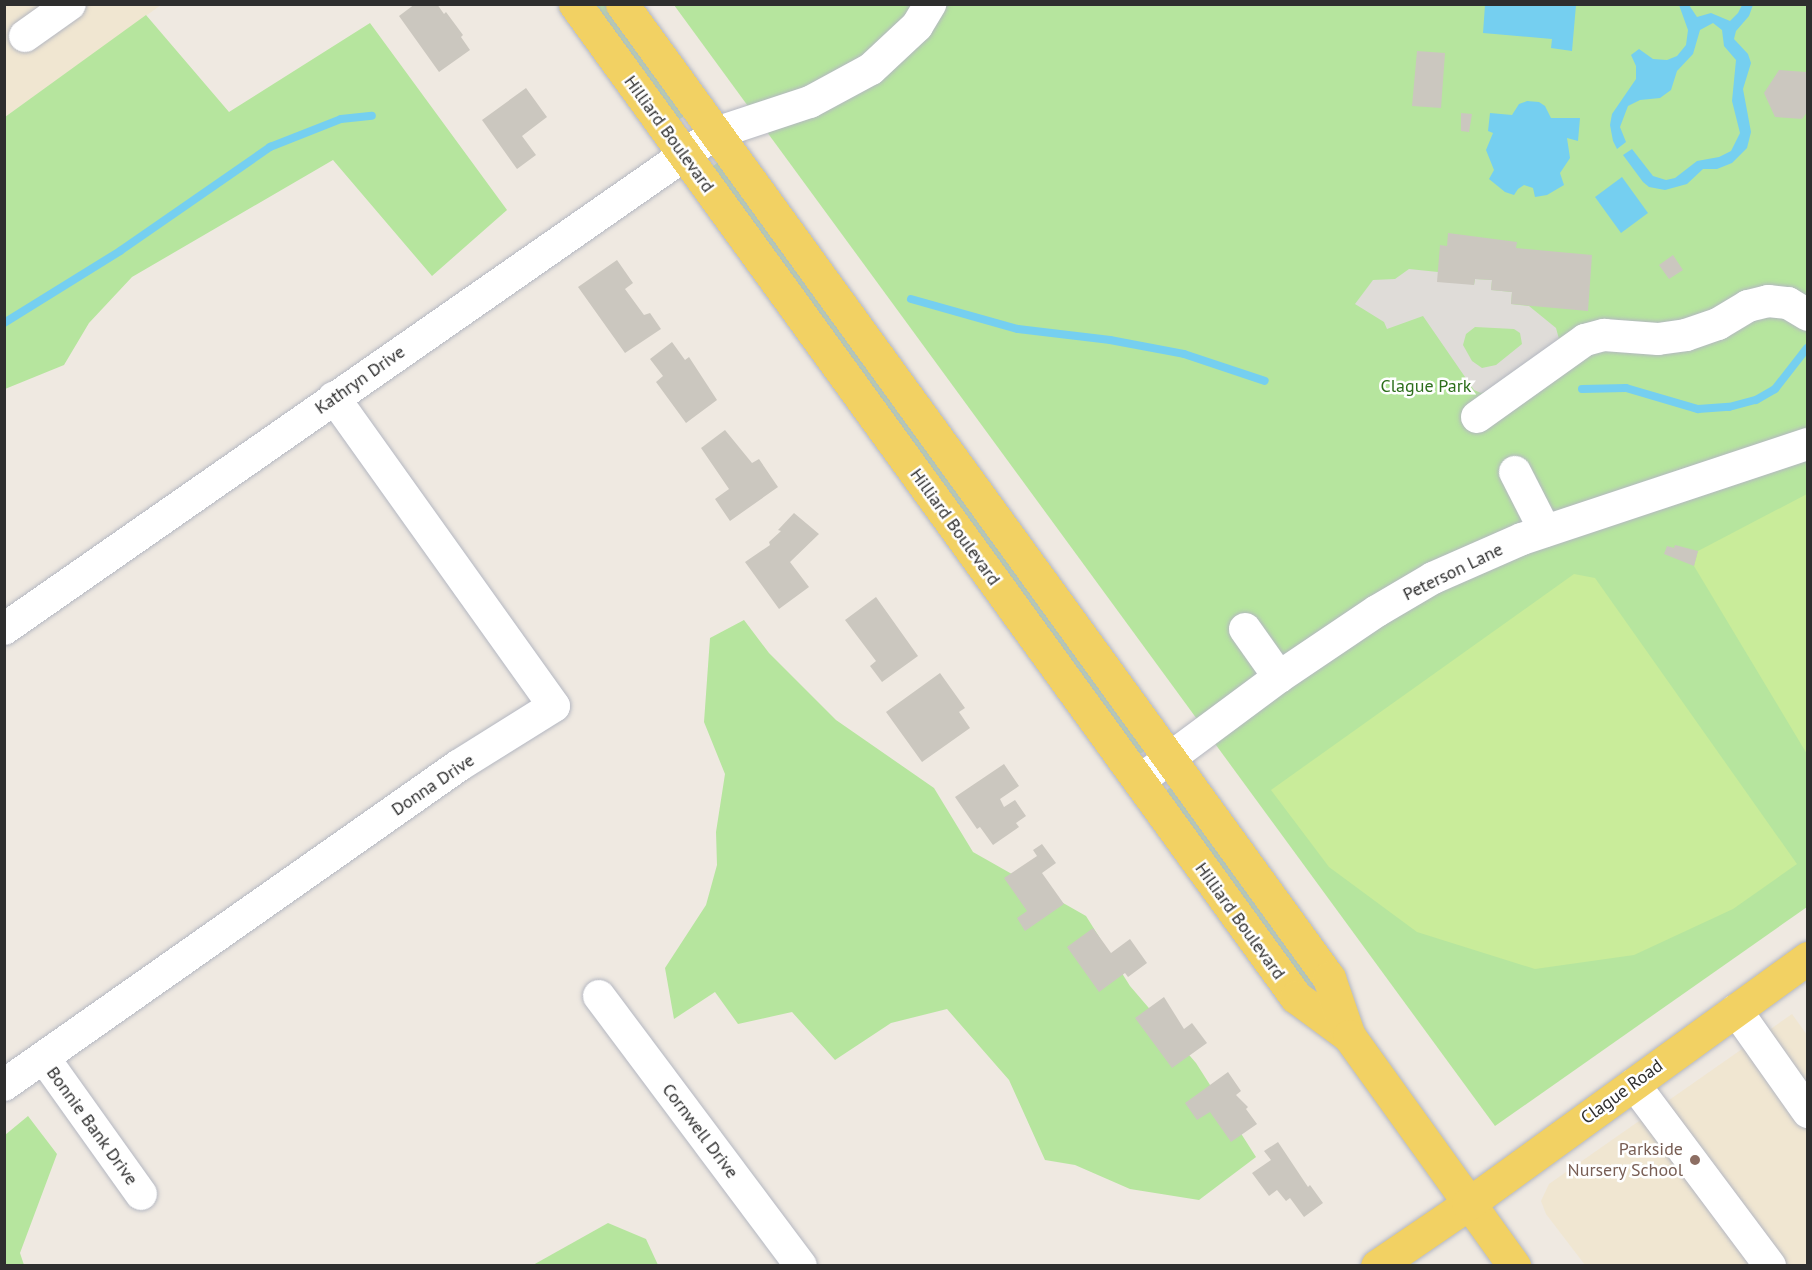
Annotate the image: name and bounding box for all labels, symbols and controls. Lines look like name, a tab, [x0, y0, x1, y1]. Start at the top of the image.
street label: Hilliard Boulevard	[619, 71, 719, 197]
street label: Kathryn Drive	[311, 341, 409, 419]
park label: Clague Park	[1381, 375, 1471, 397]
street label: Hilliard Boulevard	[905, 464, 1005, 590]
street label: Peterson Lane	[1400, 539, 1506, 605]
street label: Donna Drive	[388, 749, 478, 821]
street label: Hilliard Boulevard	[1190, 858, 1290, 984]
street label: Clague Road	[1577, 1055, 1667, 1129]
street label: Bonnie Bank Drive	[42, 1062, 142, 1190]
street label: Cornwell Drive	[657, 1079, 743, 1183]
place label: Parkside Nursery School	[1567, 1139, 1683, 1182]
marker: Parkside Nursery School	[1688, 1153, 1702, 1167]

